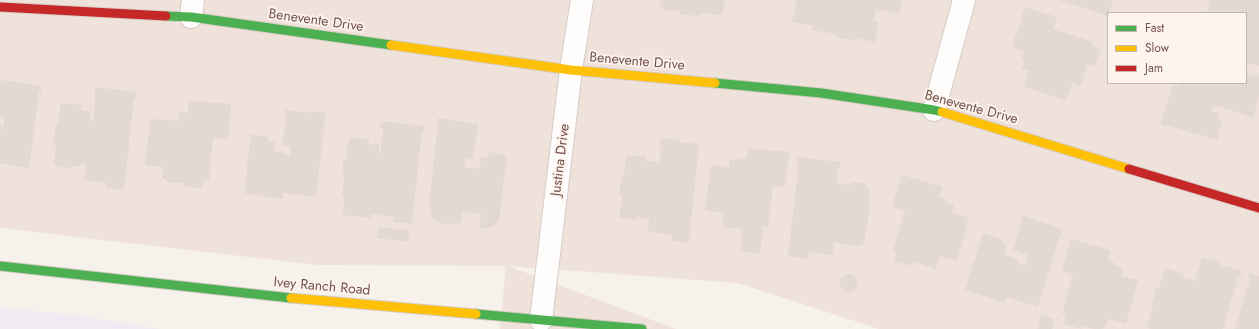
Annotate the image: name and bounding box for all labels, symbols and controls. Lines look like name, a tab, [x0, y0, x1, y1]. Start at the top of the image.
street label: Benevente Drive	[267, 6, 365, 36]
legend	[1107, 12, 1247, 84]
text: Fast	[1145, 19, 1164, 37]
text: Slow	[1145, 39, 1169, 57]
street label: Benevente Drive	[589, 49, 685, 75]
text: Jam	[1145, 59, 1163, 77]
street label: Benevente Drive	[923, 87, 1019, 129]
street label: Justina Drive	[548, 123, 574, 197]
street label: Ivey Ranch Road	[273, 274, 371, 300]

